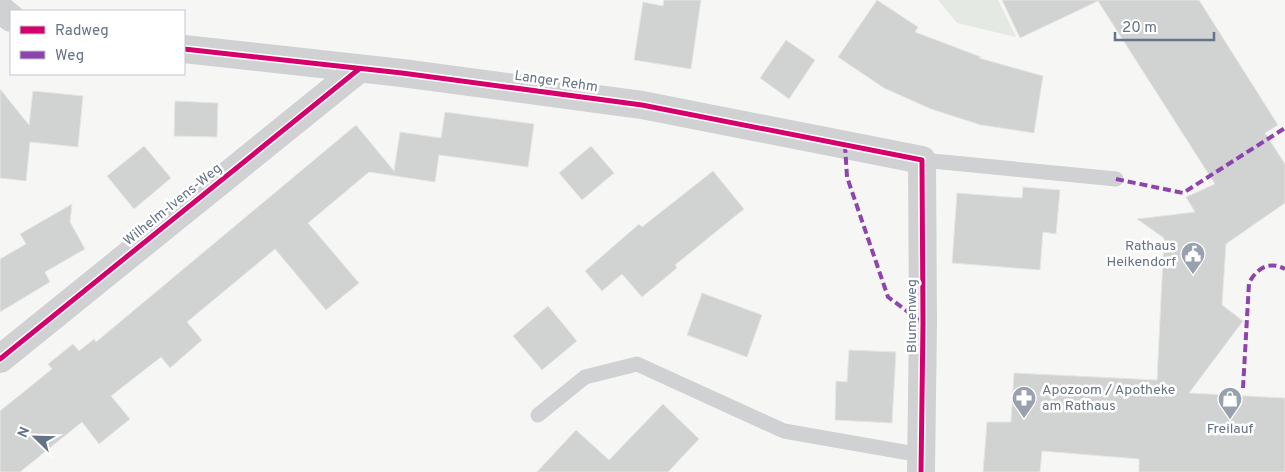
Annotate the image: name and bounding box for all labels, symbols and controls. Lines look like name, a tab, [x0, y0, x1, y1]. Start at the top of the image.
legend	[10, 10, 185, 75]
scale bar	[1115, 10, 1214, 42]
text: 20 m	[1122, 19, 1157, 38]
text: Radweg	[55, 22, 109, 41]
text: Weg	[55, 47, 84, 66]
street label: Langer Rehm	[513, 68, 599, 96]
street label: Wilhelm-Ivens-Weg	[121, 160, 225, 250]
place label: Rathaus Heikendorf	[1106, 238, 1176, 271]
public building icon: Rathaus Heikendorf	[1180, 241, 1206, 275]
street label: Blumenweg	[904, 279, 921, 353]
place label: Apozoom / Apotheke am Rathaus	[1042, 382, 1175, 415]
pharmacy icon: Apozoom / Apotheke am Rathaus	[1011, 385, 1037, 419]
shop icon: Freilauf	[1217, 386, 1243, 420]
north arrow	[10, 412, 60, 462]
place label: Freilauf	[1207, 421, 1254, 438]
text: N	[15, 425, 34, 440]

